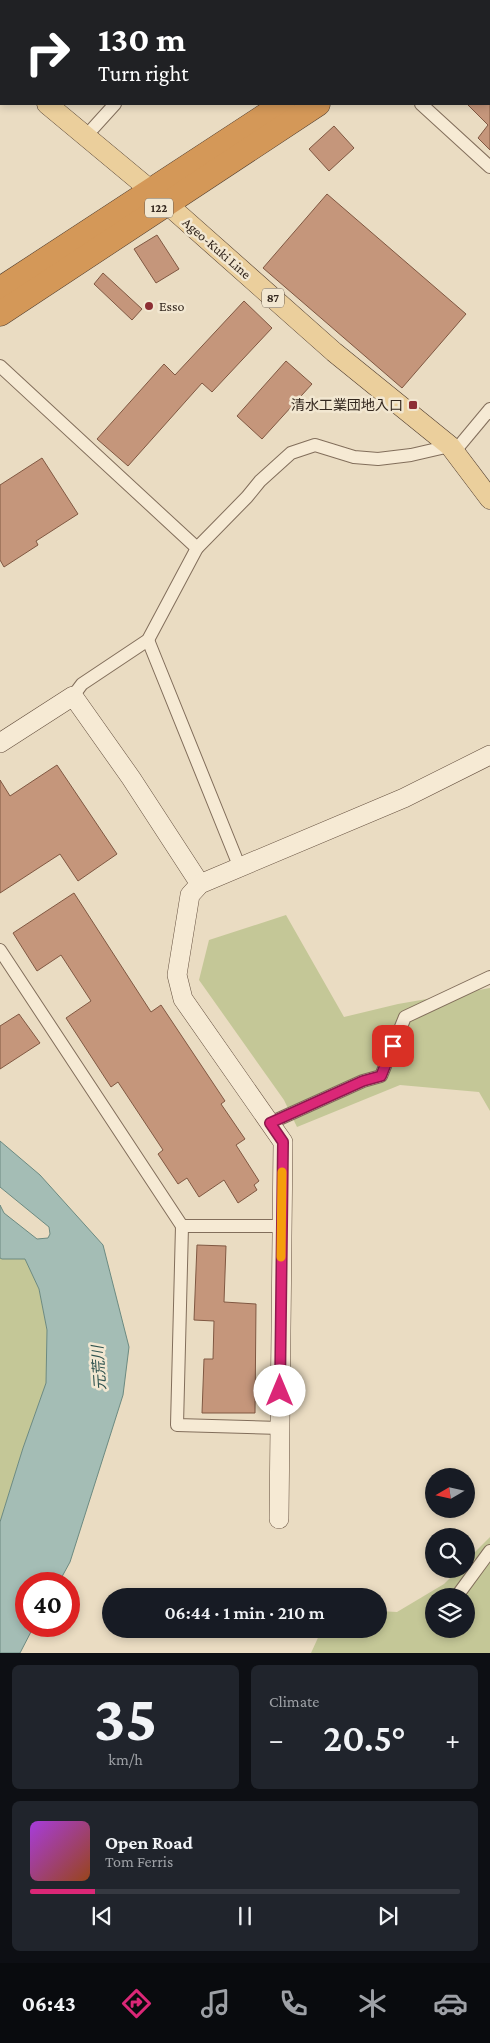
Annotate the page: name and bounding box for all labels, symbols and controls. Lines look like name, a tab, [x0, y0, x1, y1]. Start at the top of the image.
icon: right	[15, 20, 80, 85]
text: 130 m	[98, 20, 186, 59]
text: Turn right	[98, 61, 189, 86]
road number: 122	[145, 198, 173, 218]
street label: Ageo-Kuki Line	[179, 214, 255, 282]
road number: 87	[262, 288, 284, 308]
place label: Esso	[159, 298, 185, 314]
marker: Esso	[143, 300, 155, 312]
place label: 清水工業団地入口	[291, 397, 403, 413]
marker: 清水工業団地入口	[407, 399, 419, 411]
pin	[372, 1025, 414, 1067]
icon: arrive	[379, 1032, 407, 1060]
water label: 元荒川	[89, 1343, 109, 1391]
position arrow	[253, 1364, 305, 1416]
north arrow	[425, 1468, 475, 1518]
map controls	[425, 1468, 475, 1638]
button: search	[425, 1528, 475, 1578]
speed limit sign: 40	[15, 1572, 80, 1637]
button: layers	[425, 1588, 475, 1638]
text: 06:44 · 1 min · 210 m	[164, 1602, 325, 1623]
text: 35	[94, 1682, 157, 1754]
text: Climate	[269, 1693, 319, 1710]
text: 20.5°	[323, 1717, 406, 1759]
text: −	[269, 1724, 284, 1755]
text: +	[445, 1724, 460, 1755]
text: km/h	[108, 1751, 143, 1768]
text: Open Road	[105, 1832, 193, 1853]
text: Tom Ferris	[105, 1853, 173, 1870]
icon: previous	[88, 1902, 116, 1930]
icon: pause	[231, 1902, 259, 1930]
icon: next	[374, 1902, 402, 1930]
icon: directions	[119, 1986, 154, 2021]
icon: music	[198, 1986, 233, 2021]
icon: phone	[276, 1986, 311, 2021]
icon: climate	[355, 1986, 390, 2021]
icon: car	[433, 1986, 468, 2021]
text: 06:43	[22, 1991, 76, 2016]

